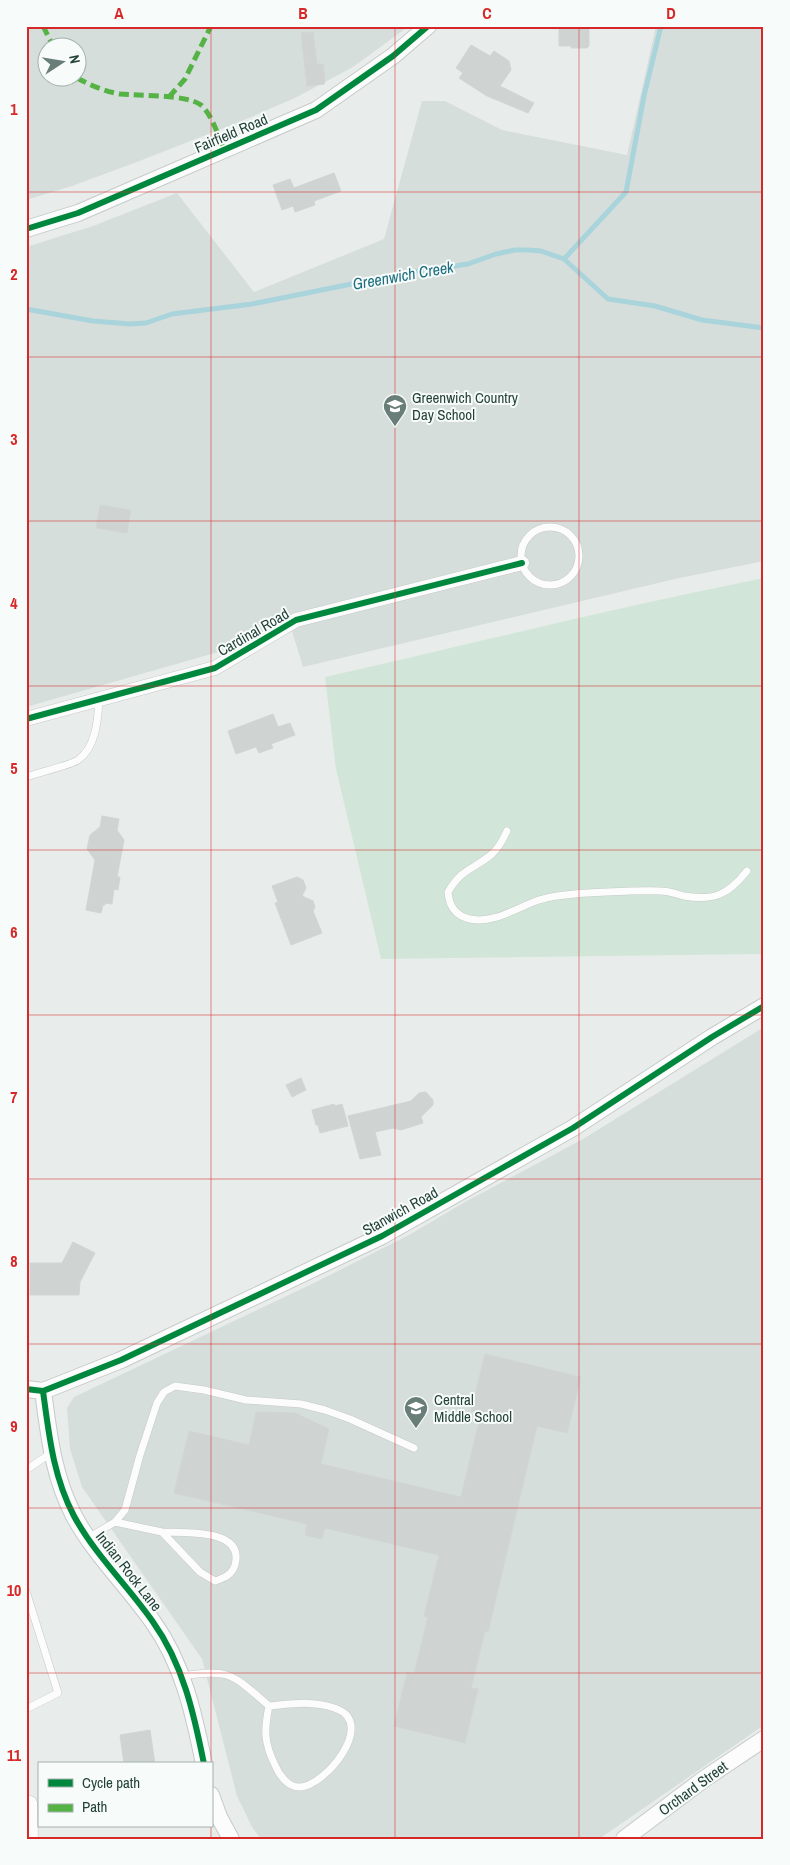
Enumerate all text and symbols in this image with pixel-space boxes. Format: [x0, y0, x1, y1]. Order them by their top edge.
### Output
text: A [114, 2, 124, 24]
text: B [298, 2, 308, 24]
text: C [482, 2, 492, 24]
text: D [666, 2, 676, 24]
north arrow [38, 38, 88, 88]
text: N [65, 53, 84, 65]
text: 1 [10, 98, 18, 120]
street label: Fairfield Road [191, 108, 271, 158]
water label: Greenwich Creek [351, 255, 456, 295]
text: 2 [10, 263, 18, 285]
place label: Greenwich Country Day School [412, 387, 519, 425]
school or university icon: Greenwich Country Day School [382, 393, 408, 427]
text: 3 [10, 428, 18, 450]
text: 4 [10, 592, 18, 614]
street label: Cardinal Road [213, 603, 293, 661]
text: 5 [10, 757, 18, 779]
text: 6 [10, 921, 18, 943]
text: 7 [10, 1086, 18, 1108]
street label: Stanwich Road [358, 1182, 442, 1240]
text: 8 [10, 1250, 18, 1272]
place label: Central Middle School [434, 1389, 512, 1427]
school or university icon: Central Middle School [403, 1395, 429, 1429]
text: 9 [10, 1415, 18, 1437]
street label: Indian Rock Lane [91, 1527, 167, 1616]
text: 10 [7, 1579, 21, 1601]
text: 11 [7, 1744, 22, 1766]
street label: Orchard Street [654, 1755, 732, 1820]
legend [38, 1762, 212, 1828]
text: Cycle path [82, 1772, 140, 1793]
text: Path [82, 1796, 107, 1817]

